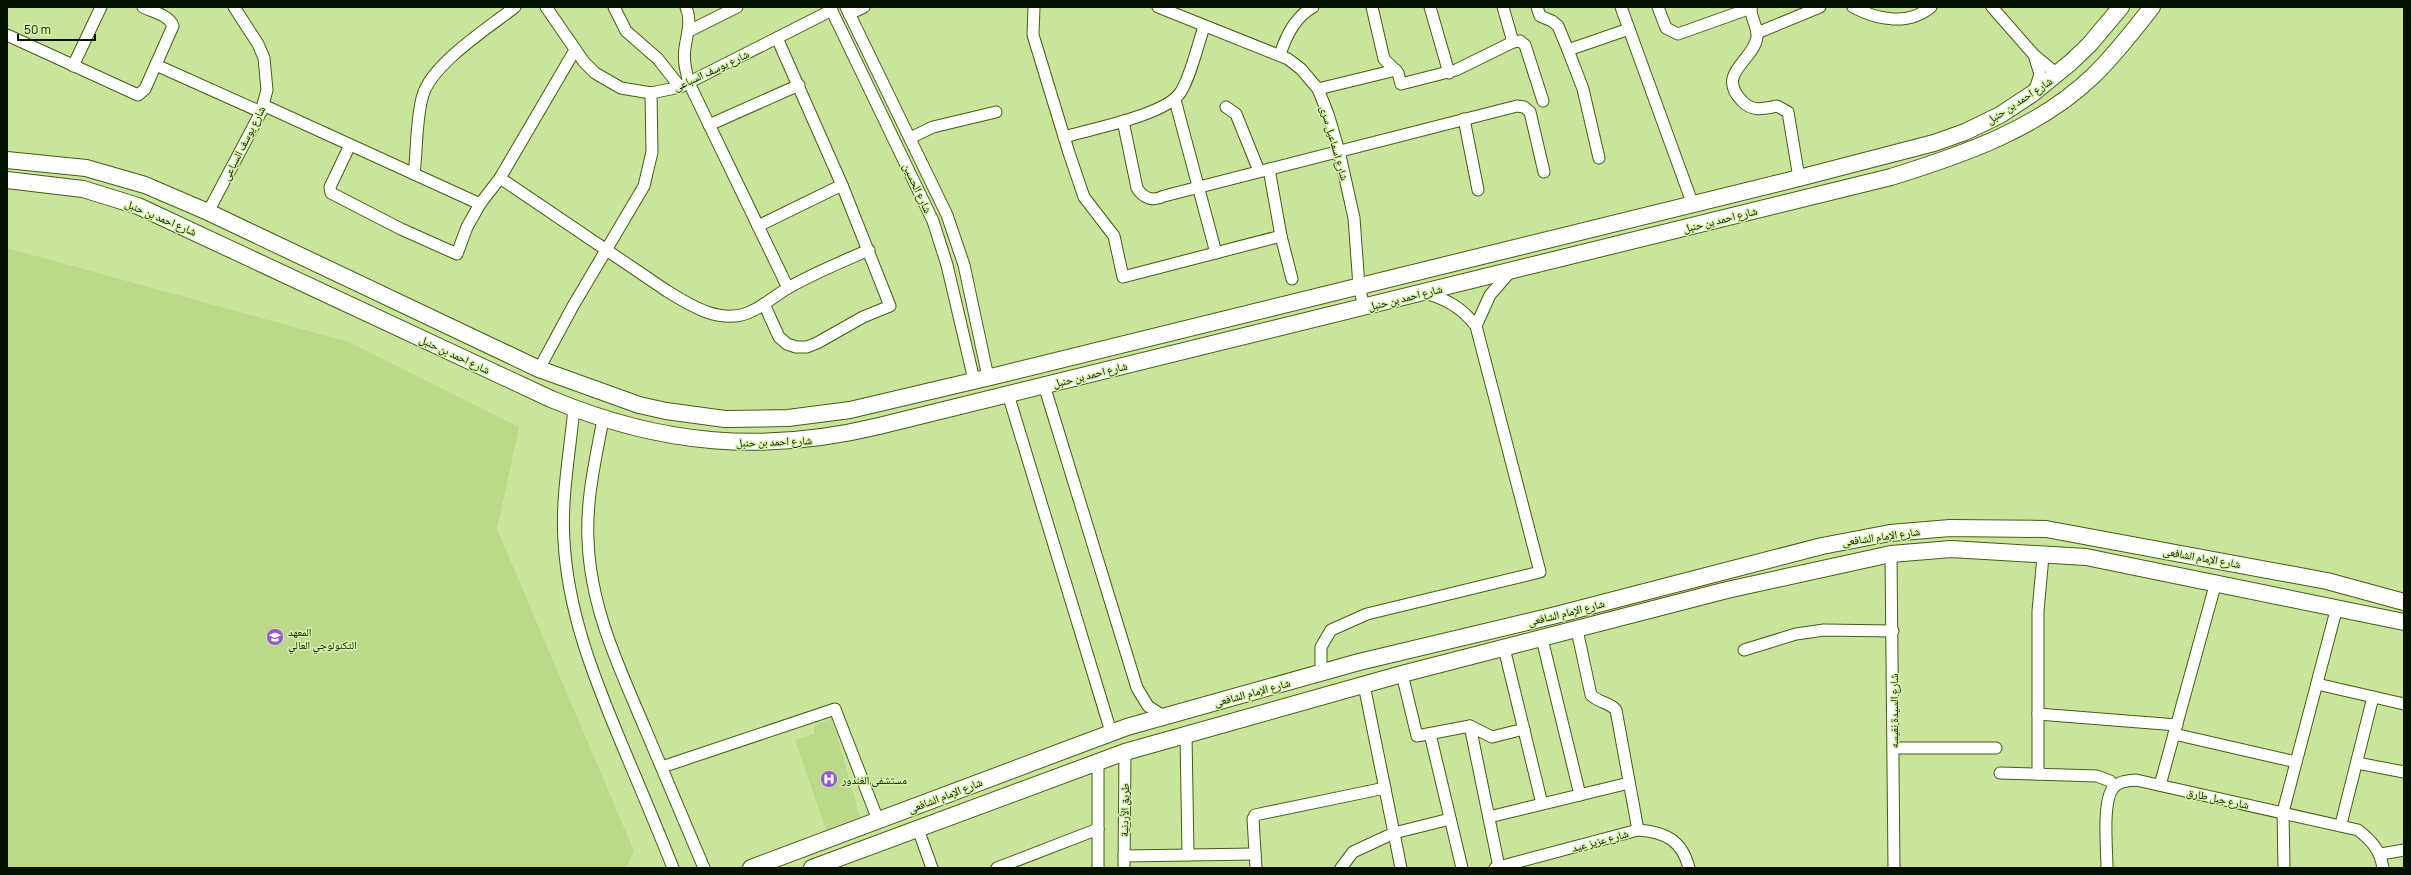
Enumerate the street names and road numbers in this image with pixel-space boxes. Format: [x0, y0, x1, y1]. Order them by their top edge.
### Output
street label: شارع يوسف السباعى [671, 46, 751, 94]
street label: شارع احمد بن حنبل [1983, 73, 2055, 127]
street label: شارع يوسف السباعى [218, 103, 268, 183]
street label: شارع اسماعيل سرى [1317, 104, 1353, 182]
street label: شارع الحسين [900, 161, 936, 215]
street label: شارع احمد بن حنبل [123, 195, 199, 239]
street label: شارع احمد بن حنبل [1681, 202, 1759, 236]
street label: شارع احمد بن حنبل [1366, 280, 1444, 314]
street label: شارع احمد بن حنبل [417, 331, 493, 377]
street label: شارع احمد بن حنبل [1051, 357, 1129, 391]
street label: شارع احمد بن حنبل [736, 432, 812, 450]
street label: شارع الإمام الشافعى [1841, 523, 1921, 549]
street label: شارع الإمام الشافعى [2162, 543, 2242, 571]
street label: شارع الإمام الشافعى [1526, 595, 1606, 629]
street label: شارع السيدة نفيسه [1886, 674, 1901, 748]
street label: شارع الإمام الشافعى [1212, 675, 1292, 709]
street label: شارع الإمام الشافعى [906, 774, 984, 816]
street label: طريق الأردنية [1116, 783, 1132, 837]
street label: شارع جبل طارق [2185, 784, 2251, 812]
street label: شارع عزيز عيد [1570, 825, 1630, 855]

